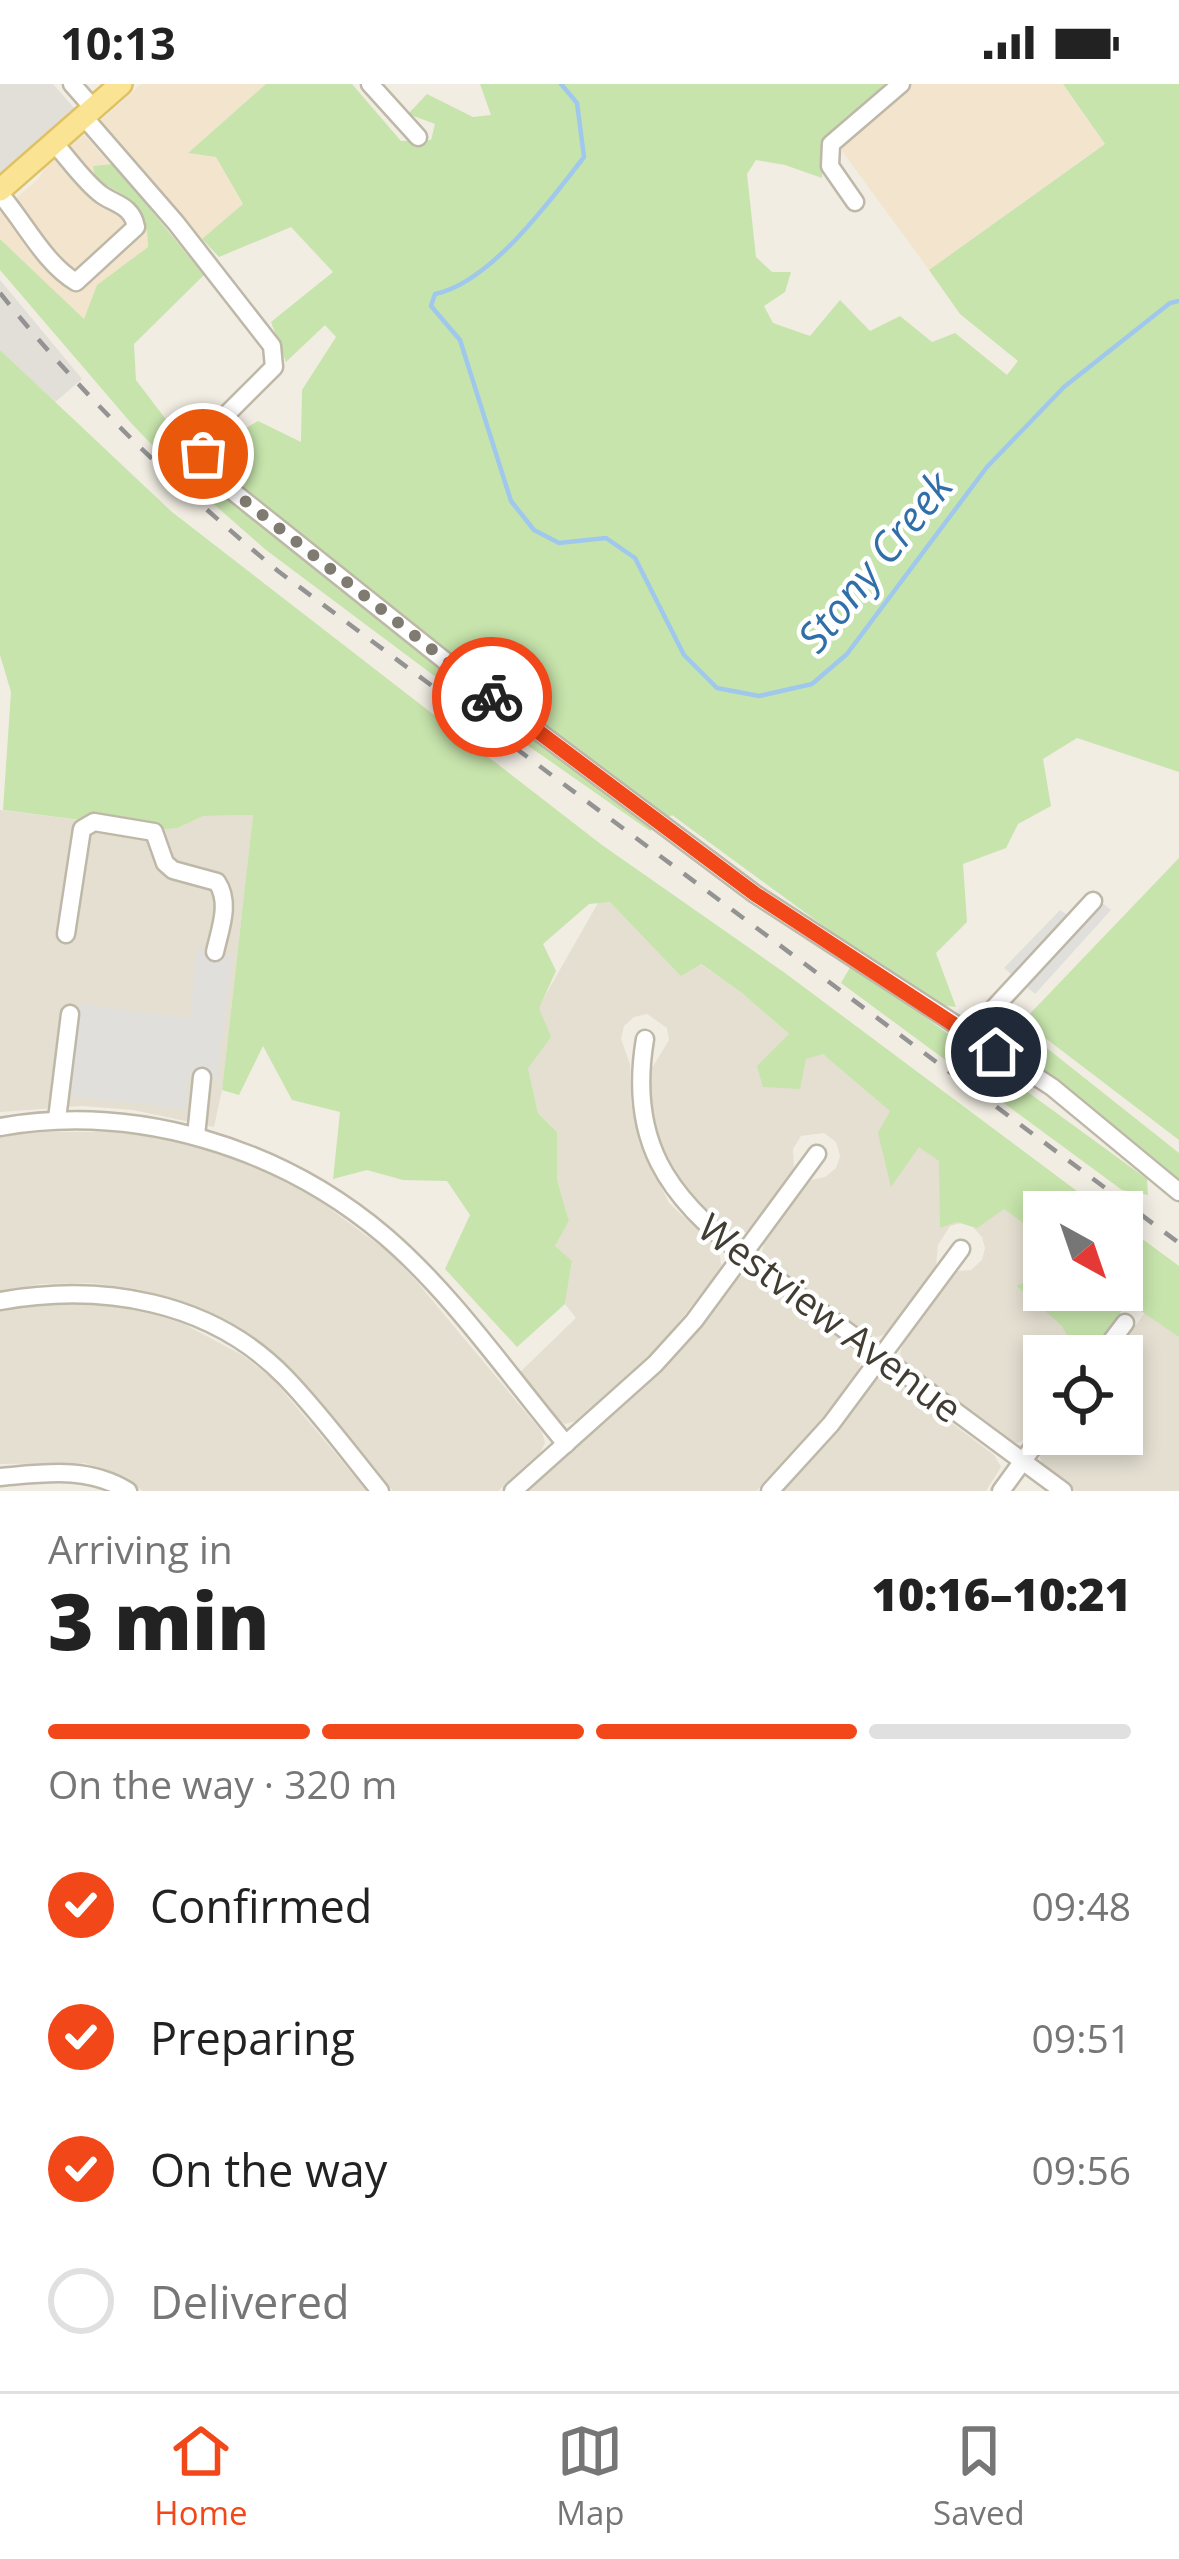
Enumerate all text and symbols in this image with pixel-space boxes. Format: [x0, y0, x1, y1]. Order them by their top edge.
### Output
text: 10:13 [60, 12, 176, 73]
pin [152, 403, 254, 505]
icon: bag [170, 421, 236, 487]
water label: Stony Creek [784, 458, 965, 663]
courier [432, 637, 552, 757]
icon: bike [459, 664, 525, 730]
pin [945, 1001, 1047, 1103]
icon: home [963, 1019, 1029, 1085]
north arrow [1023, 1191, 1143, 1311]
map controls [1023, 1191, 1143, 1455]
street label: Westview Avenue [688, 1200, 974, 1434]
button: locate [1023, 1335, 1143, 1455]
text: Arriving in [48, 1522, 233, 1575]
text: 10:16–10:21 [872, 1563, 1131, 1624]
text: 3 min [48, 1567, 270, 1673]
text: On the way · 320 m [48, 1757, 397, 1810]
icon: check [48, 1872, 114, 1938]
text: Confirmed [150, 1875, 372, 1936]
text: 09:48 [1032, 1879, 1131, 1932]
icon: check [48, 2004, 114, 2070]
text: Preparing [150, 2007, 355, 2068]
text: 09:51 [1032, 2011, 1131, 2064]
icon: check [48, 2136, 114, 2202]
text: On the way [150, 2139, 387, 2200]
text: 09:56 [1032, 2143, 1131, 2196]
text: Delivered [150, 2271, 350, 2332]
tab: Home [154, 2418, 248, 2535]
tab: Map [556, 2418, 624, 2535]
tab: Saved [933, 2418, 1025, 2535]

